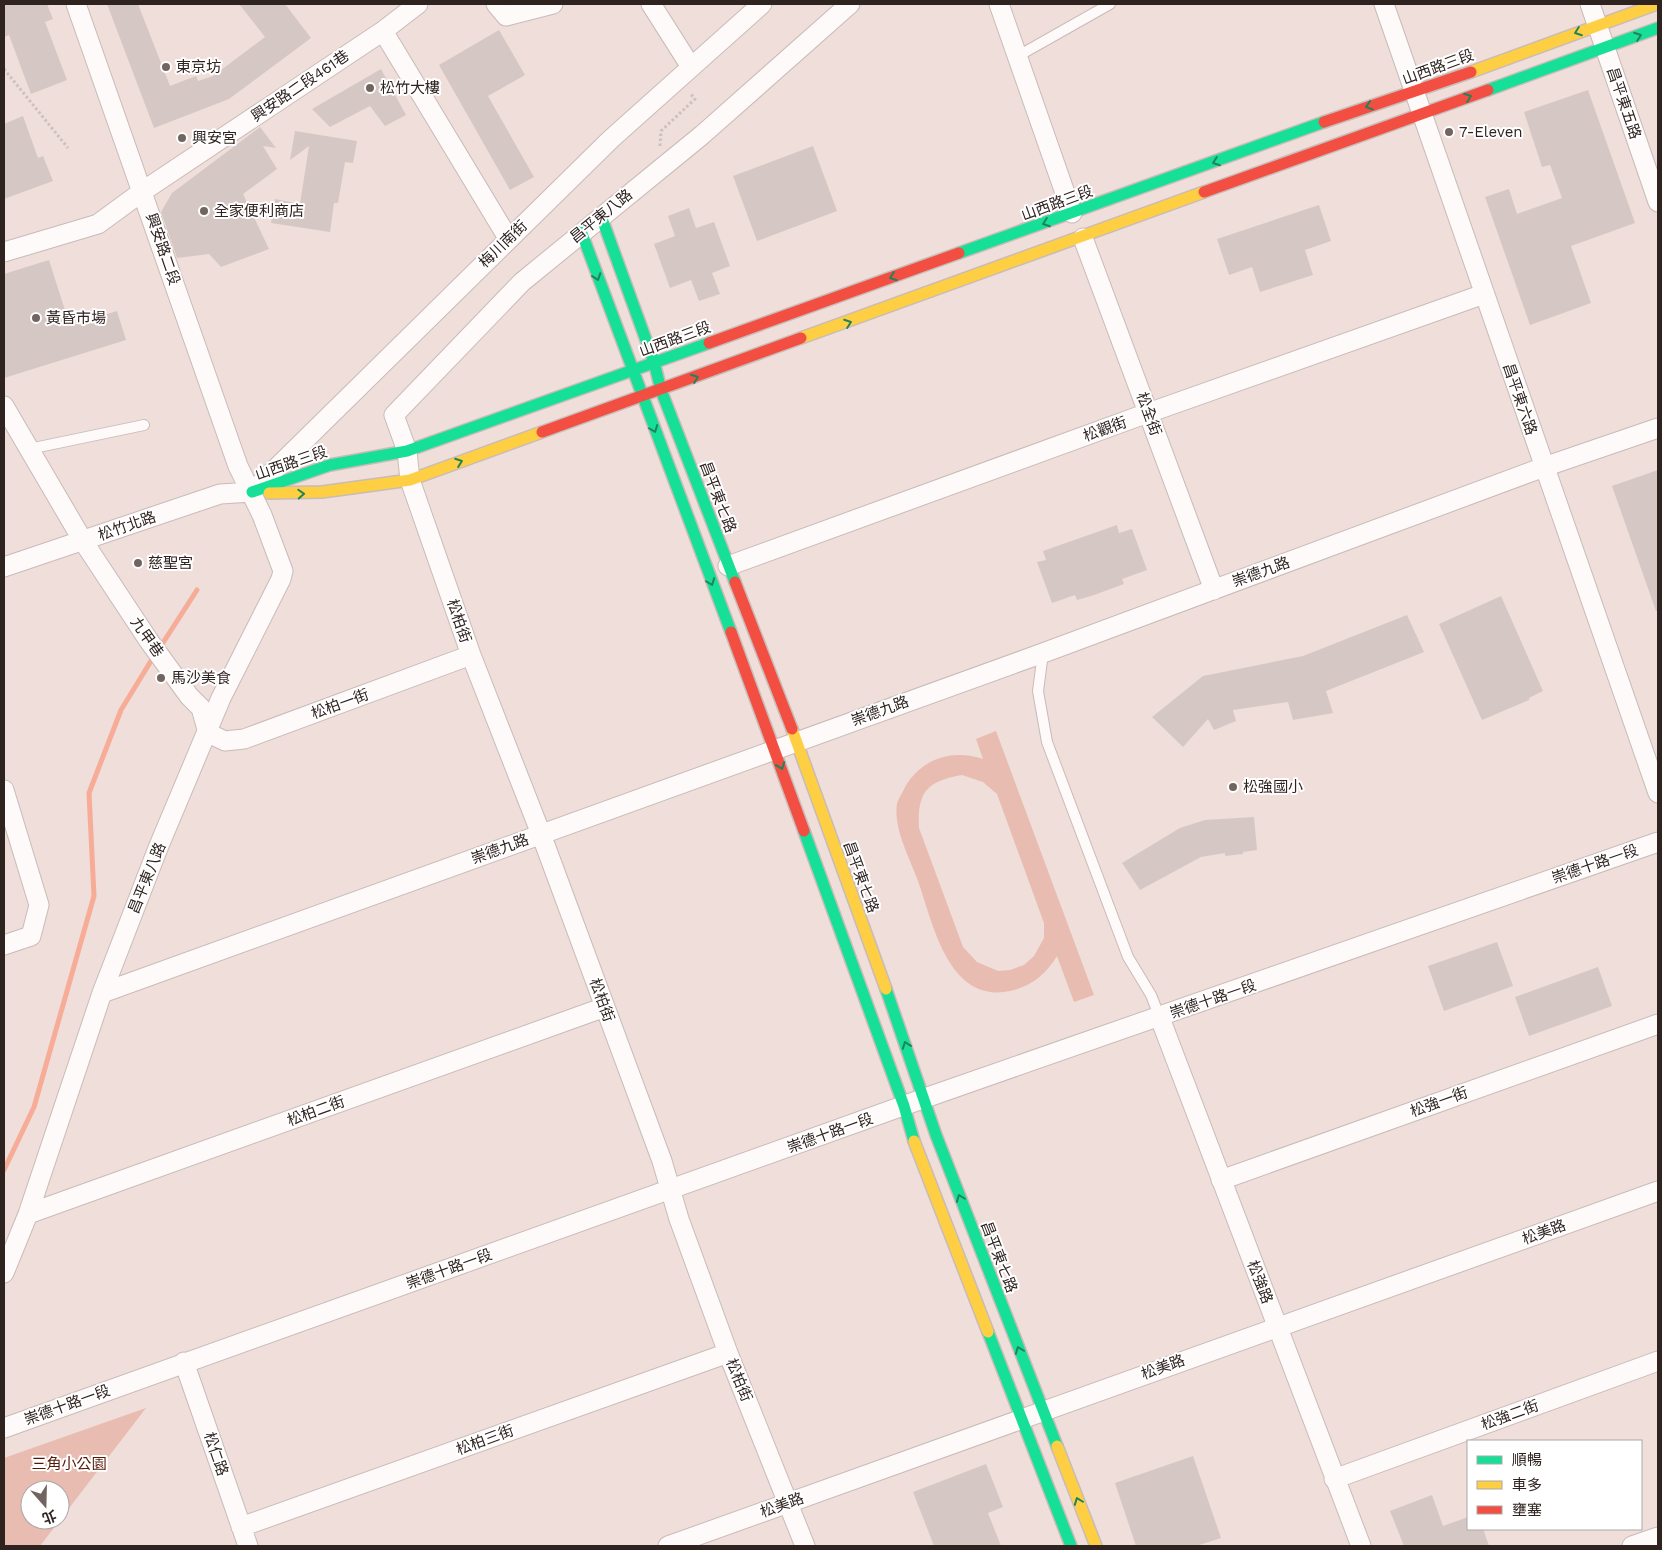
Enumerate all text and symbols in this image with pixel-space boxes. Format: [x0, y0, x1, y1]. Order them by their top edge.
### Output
one-way arrow [1574, 26, 1583, 36]
one-way arrow [1633, 32, 1641, 42]
street label: 山西路三段 [1400, 46, 1476, 88]
street label: 興安路二段461巷 [248, 47, 352, 125]
place label: 東京坊 [176, 58, 221, 76]
marker: 東京坊 [160, 61, 172, 73]
street label: 昌平東五路 [1603, 65, 1645, 141]
place label: 松竹大樓 [380, 79, 440, 97]
marker: 松竹大樓 [364, 82, 376, 94]
one-way arrow [1463, 93, 1472, 103]
one-way arrow [1365, 101, 1373, 111]
place label: 7-Eleven [1459, 123, 1523, 141]
marker: 7-Eleven [1443, 126, 1455, 138]
place label: 興安宮 [192, 129, 237, 147]
marker: 興安宮 [176, 132, 188, 144]
one-way arrow [1212, 156, 1221, 166]
street label: 山西路三段 [1019, 182, 1095, 224]
street label: 昌平東八路 [566, 185, 636, 247]
place label: 全家便利商店 [214, 202, 304, 220]
marker: 全家便利商店 [198, 205, 210, 217]
street label: 興安路二段 [142, 211, 184, 287]
street label: 梅川南街 [475, 217, 531, 271]
one-way arrow [1043, 217, 1051, 227]
one-way arrow [890, 271, 898, 281]
one-way arrow [591, 273, 601, 281]
place label: 黃昏市場 [46, 309, 106, 327]
marker: 黃昏市場 [30, 312, 42, 324]
street label: 山西路三段 [637, 318, 713, 360]
one-way arrow [843, 319, 851, 329]
street label: 昌平東六路 [1499, 361, 1541, 437]
one-way arrow [690, 374, 698, 384]
street label: 松全街 [1133, 390, 1165, 438]
street label: 松觀街 [1081, 413, 1129, 445]
one-way arrow [648, 425, 658, 433]
street label: 山西路三段 [253, 442, 329, 484]
one-way arrow [454, 458, 463, 468]
street label: 昌平東七路 [696, 459, 740, 535]
one-way arrow [297, 488, 305, 499]
street label: 松竹北路 [96, 508, 158, 544]
street label: 崇德九路 [1230, 553, 1292, 591]
place label: 慈聖宮 [148, 554, 193, 572]
marker: 慈聖宮 [132, 557, 144, 569]
one-way arrow [706, 577, 716, 585]
street label: 松柏街 [443, 597, 475, 645]
street label: 九甲巷 [127, 613, 167, 661]
place label: 馬沙美食 [171, 669, 231, 687]
marker: 馬沙美食 [155, 672, 167, 684]
street label: 松柏一街 [309, 685, 371, 723]
street label: 崇德九路 [849, 692, 911, 730]
one-way arrow [775, 762, 785, 770]
place label: 松強國小 [1243, 778, 1303, 796]
marker: 松強國小 [1227, 781, 1239, 793]
street label: 崇德九路 [469, 830, 531, 868]
street label: 昌平東七路 [840, 839, 882, 915]
street label: 昌平東八路 [125, 840, 169, 916]
street label: 崇德十路一段 [1550, 841, 1640, 887]
street label: 松柏街 [586, 976, 618, 1024]
street label: 崇德十路一段 [1168, 976, 1258, 1022]
one-way arrow [902, 1041, 912, 1050]
street label: 松強一街 [1408, 1083, 1470, 1121]
street label: 松柏二街 [285, 1092, 347, 1130]
street label: 崇德十路一段 [785, 1109, 875, 1157]
one-way arrow [956, 1194, 967, 1203]
street label: 松美路 [1520, 1216, 1568, 1248]
street label: 昌平東七路 [977, 1219, 1021, 1295]
street label: 崇德十路一段 [404, 1245, 494, 1293]
street label: 松強路 [1244, 1258, 1276, 1306]
one-way arrow [1015, 1346, 1025, 1354]
street label: 松美路 [1139, 1351, 1187, 1383]
street label: 松柏街 [722, 1356, 756, 1404]
street label: 崇德十路一段 [22, 1381, 112, 1429]
street label: 松強二街 [1479, 1396, 1541, 1434]
street label: 松柏三街 [454, 1421, 516, 1459]
street label: 松仁路 [200, 1430, 232, 1478]
legend [1467, 1440, 1642, 1530]
text: 順暢 [1512, 1451, 1542, 1469]
park label: 三角小公園 [31, 1455, 107, 1473]
text: 車多 [1512, 1476, 1542, 1494]
north arrow [20, 1480, 70, 1530]
street label: 松美路 [758, 1489, 806, 1521]
one-way arrow [1074, 1497, 1084, 1506]
text: 壅塞 [1512, 1501, 1542, 1519]
text: 北 [40, 1507, 59, 1527]

